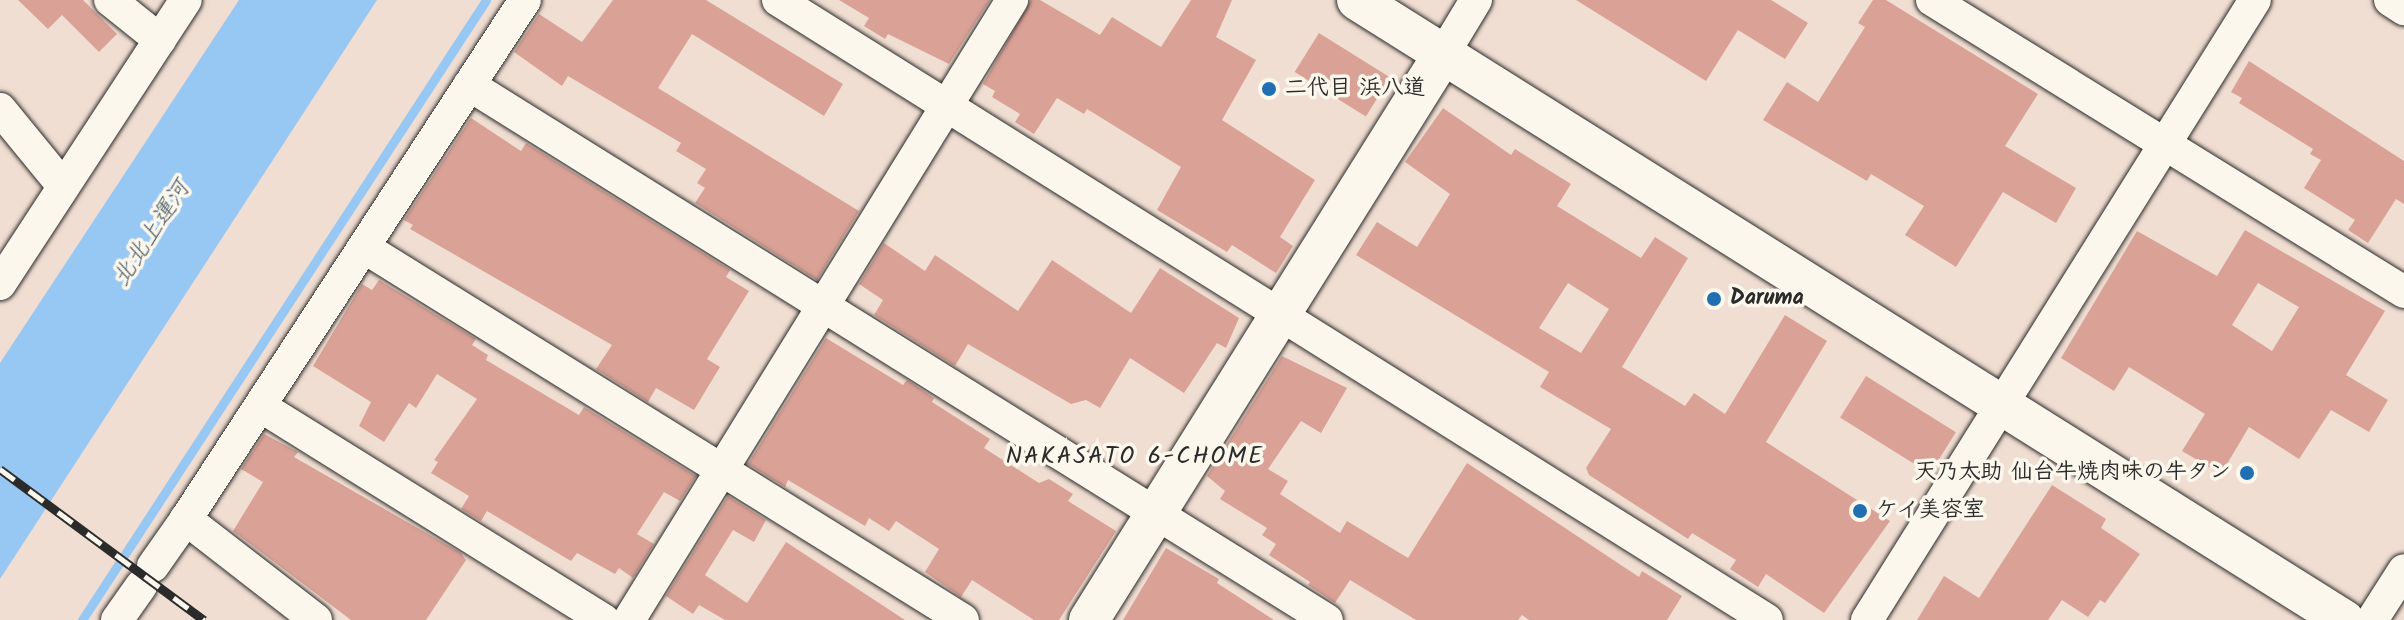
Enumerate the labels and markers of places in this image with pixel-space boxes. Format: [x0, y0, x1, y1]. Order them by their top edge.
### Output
place label: 二代目 浜八道 [1285, 76, 1425, 102]
marker: 二代目 浜八道 [1260, 80, 1278, 98]
place label: Daruma [1730, 286, 1804, 312]
marker: Daruma [1705, 290, 1723, 308]
place label: 天乃太助 仙台牛焼肉味の牛タン [1915, 460, 2231, 486]
marker: 天乃太助 仙台牛焼肉味の牛タン [2238, 464, 2256, 482]
place label: ケイ美容室 [1876, 498, 1986, 524]
marker: ケイ美容室 [1851, 502, 1869, 520]

